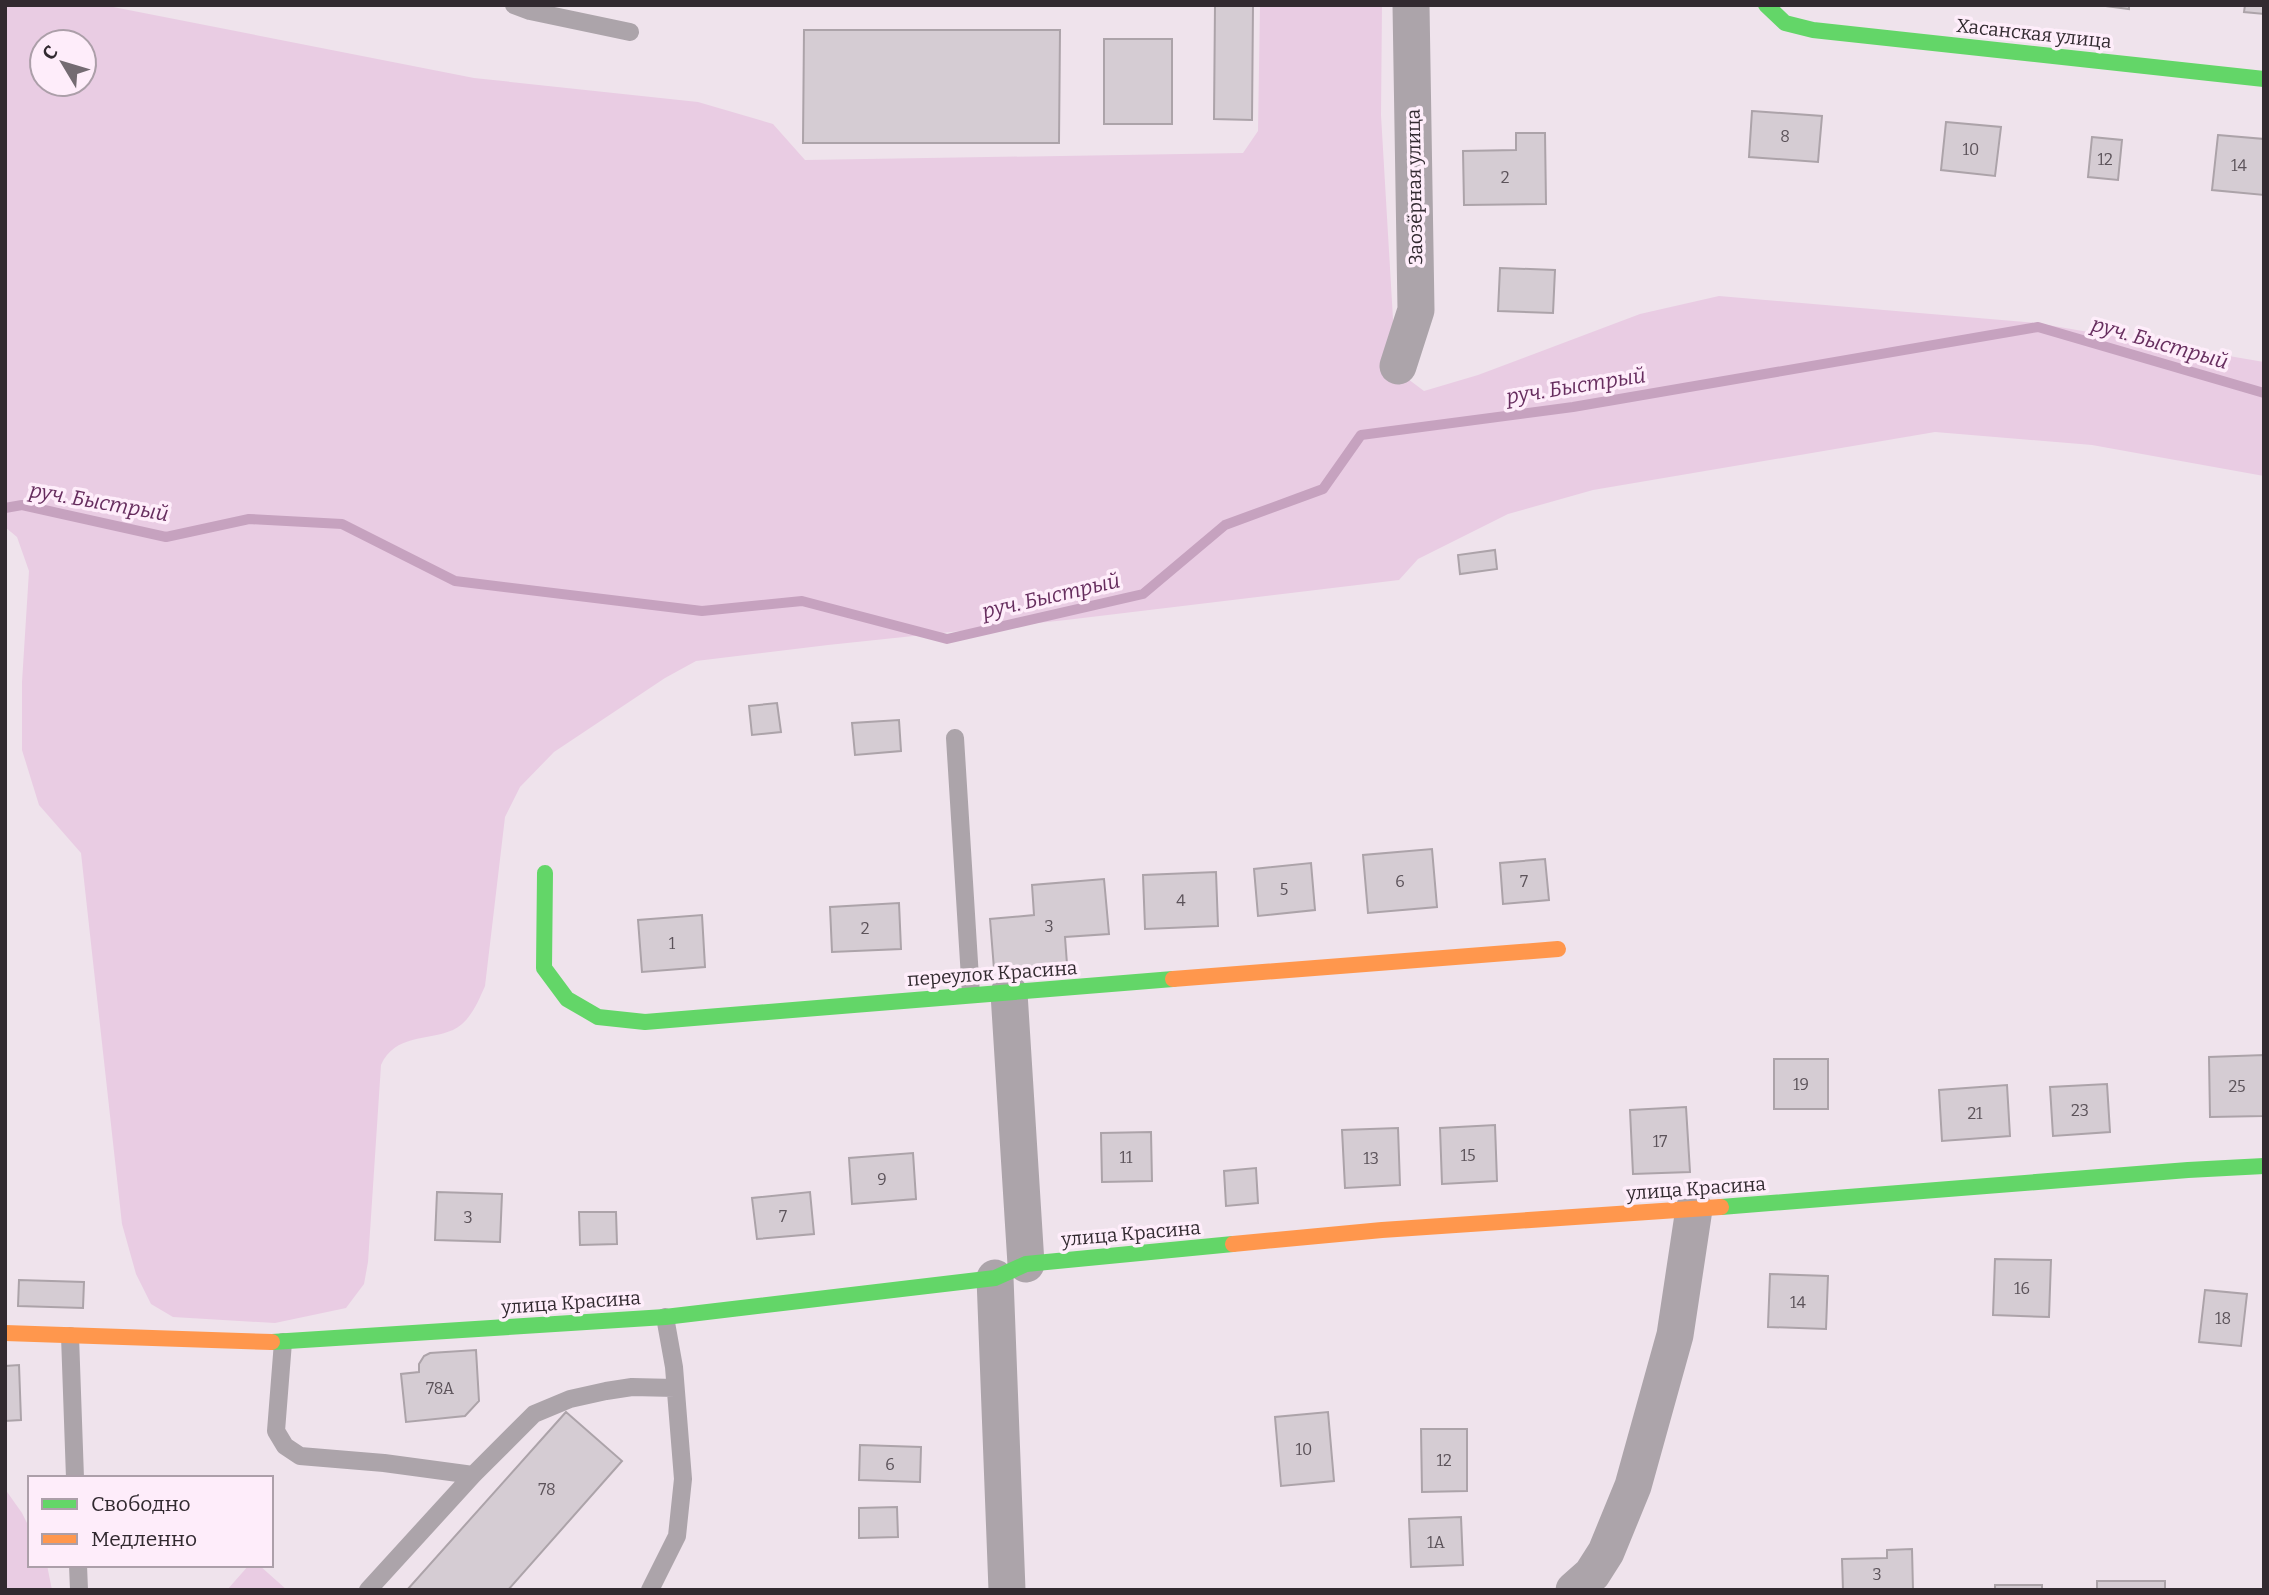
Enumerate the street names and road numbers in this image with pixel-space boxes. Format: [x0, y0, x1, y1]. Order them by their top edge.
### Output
street label: Хасанская улица [1955, 14, 2113, 53]
street label: Заозёрная улица [1402, 108, 1427, 265]
street label: переулок Красина [906, 956, 1078, 991]
street label: улица Красина [1625, 1172, 1767, 1205]
street label: улица Красина [1059, 1216, 1202, 1251]
street label: улица Красина [500, 1286, 642, 1319]

